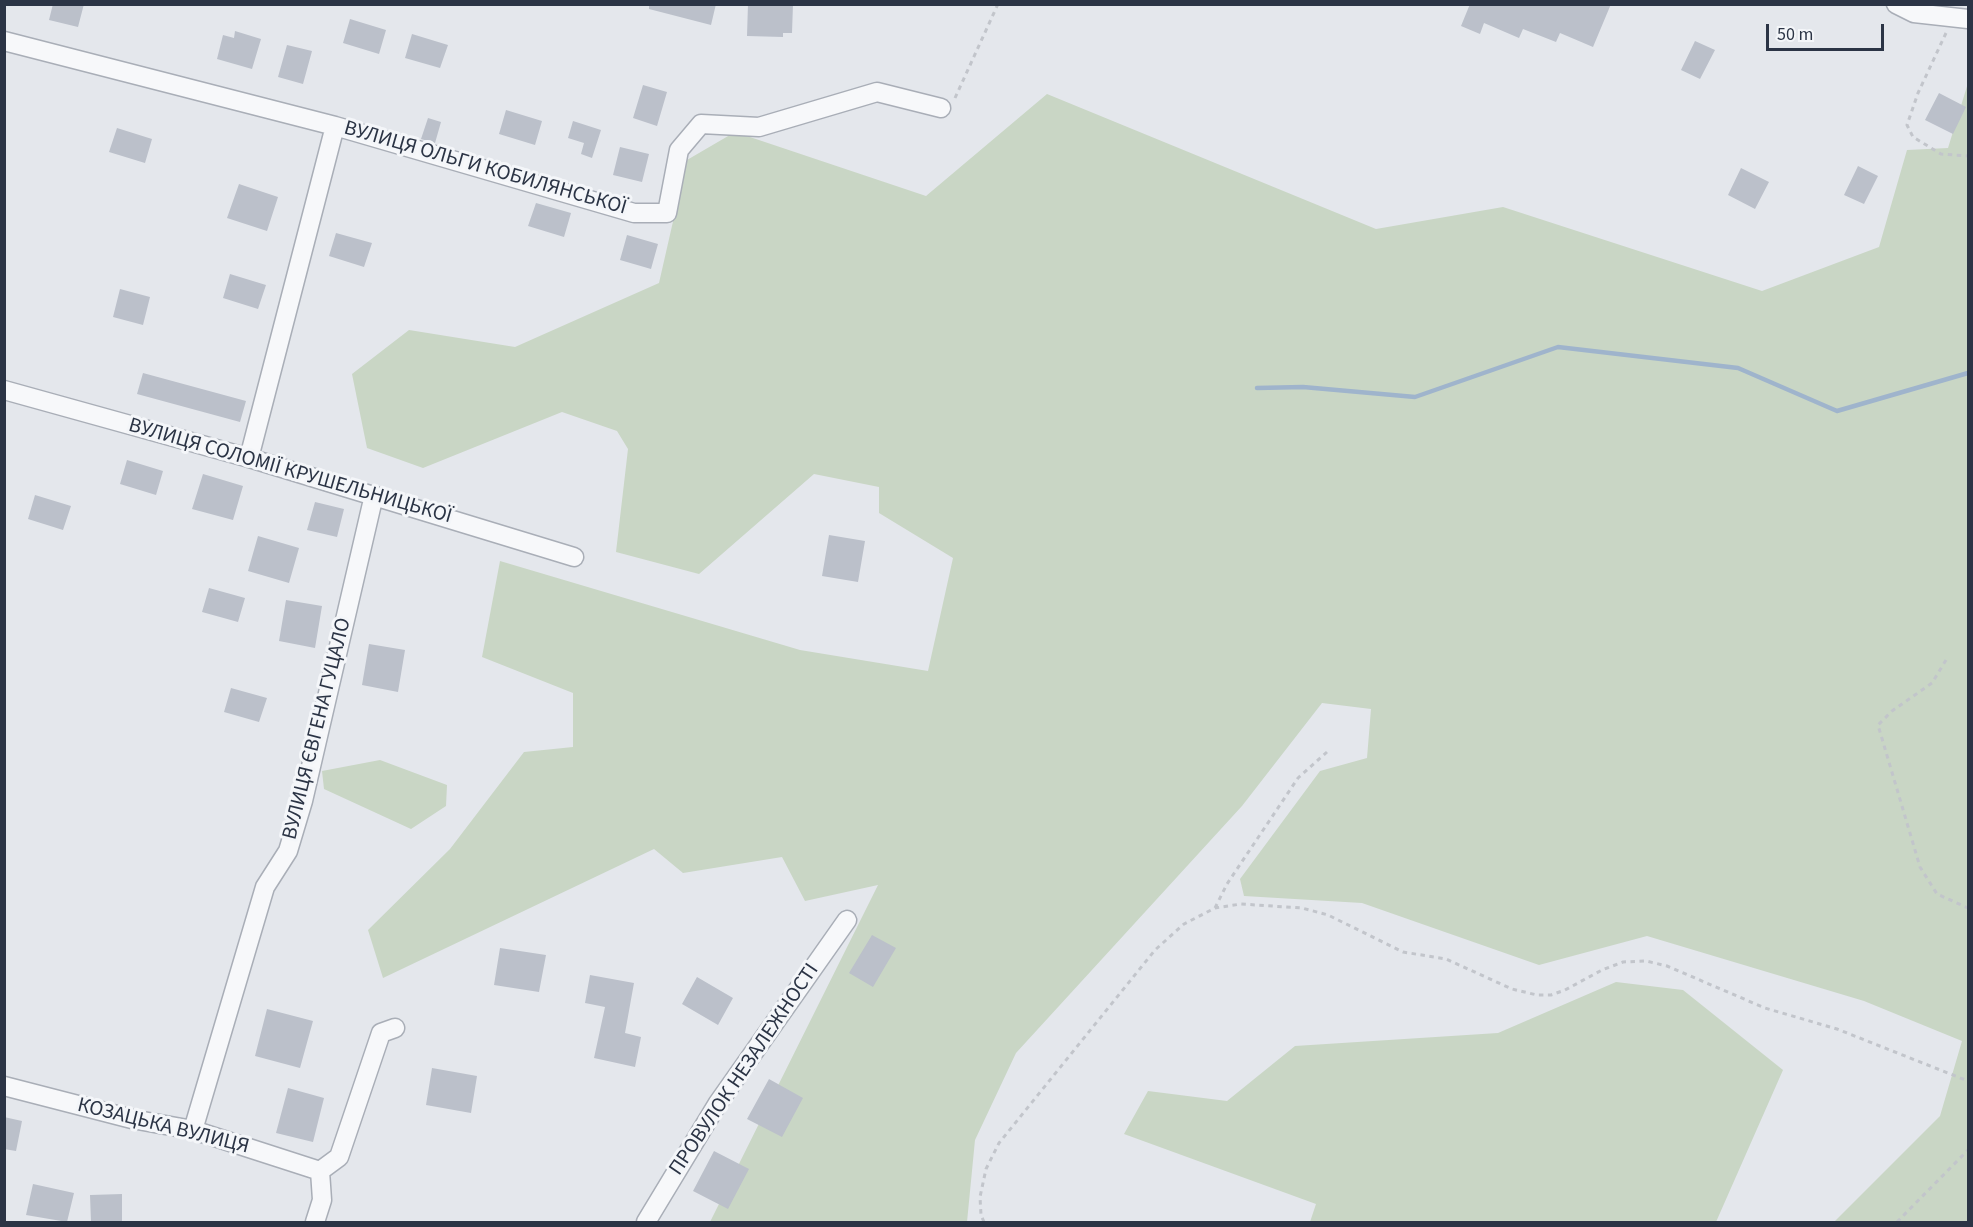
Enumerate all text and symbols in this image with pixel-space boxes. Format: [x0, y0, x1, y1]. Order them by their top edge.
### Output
scale bar [1769, 12, 1888, 50]
text: 50 m [1777, 22, 1813, 47]
street label: ВУЛИЦЯ ОЛЬГИ КОБИЛЯНСЬКОЇ [341, 117, 629, 221]
street label: ВУЛИЦЯ СОЛОМІЇ КРУШЕЛЬНИЦЬКОЇ [125, 414, 455, 530]
street label: ВУЛИЦЯ ЄВГЕНА ГУЦАЛО [278, 616, 358, 842]
street label: ПРОВУЛОК НЕЗАЛЕЖНОСТІ [665, 959, 825, 1181]
street label: КОЗАЦЬКА ВУЛИЦЯ [75, 1093, 251, 1161]

